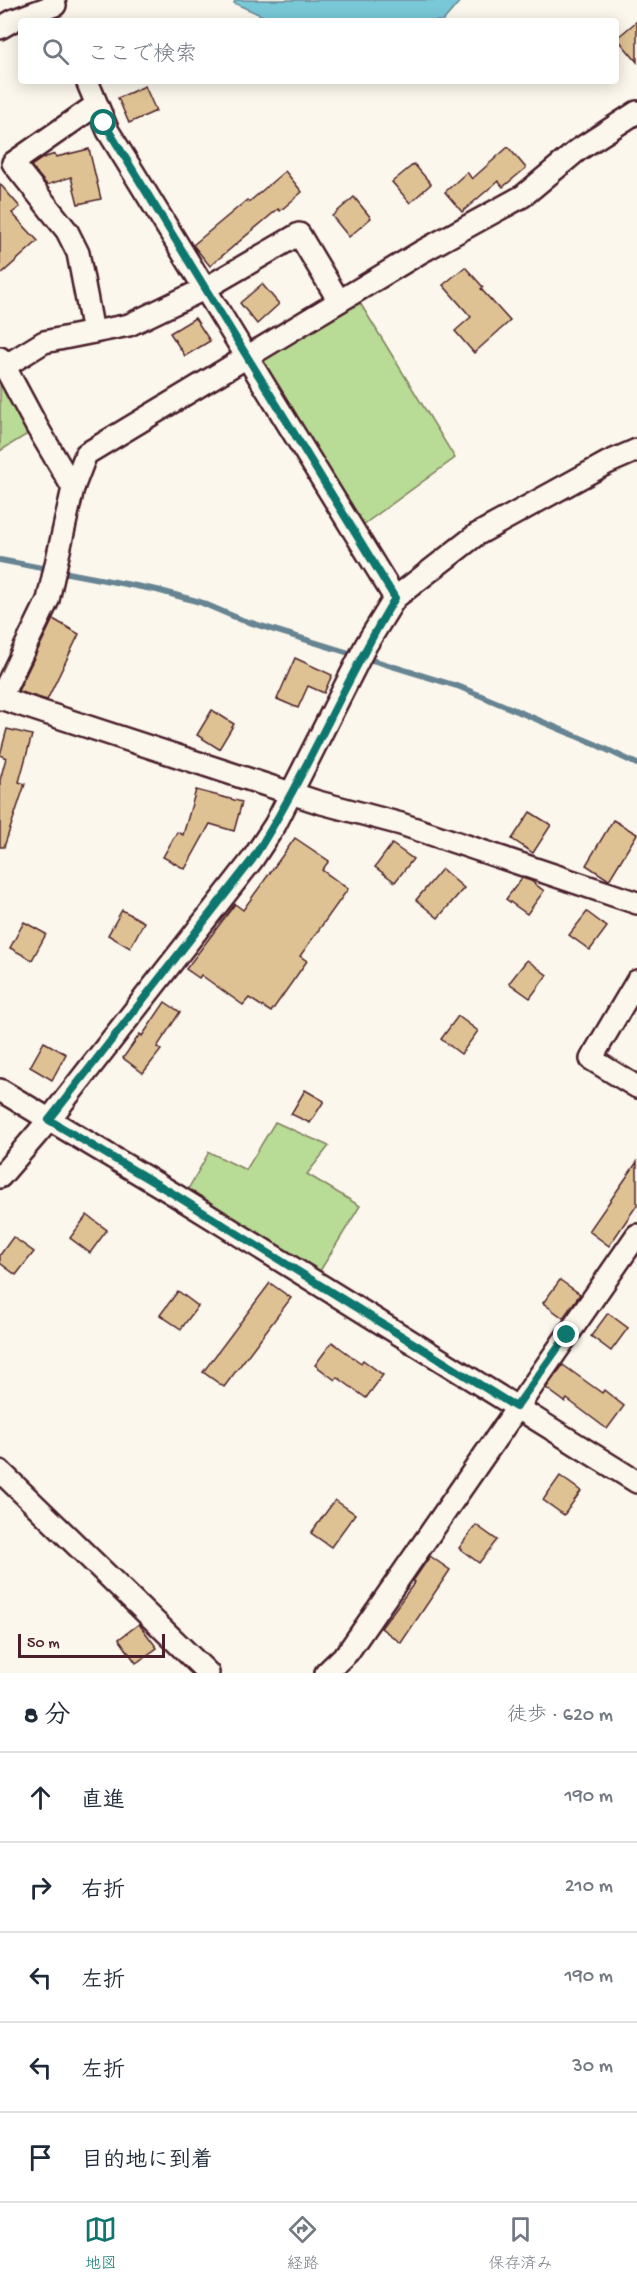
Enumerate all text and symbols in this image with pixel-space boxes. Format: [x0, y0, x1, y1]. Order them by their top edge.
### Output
search box [18, 18, 619, 84]
icon: search [39, 35, 72, 68]
text: ここで検索 [87, 43, 197, 69]
route start [90, 109, 116, 135]
route end [553, 1321, 579, 1347]
scale bar [18, 1631, 165, 1658]
text: 50 m [27, 1635, 60, 1654]
text: 8 分 [24, 1702, 70, 1733]
text: 徒歩 · 620 m [507, 1705, 613, 1728]
icon: ahead [24, 1781, 57, 1814]
text: 190 m [565, 1786, 613, 1809]
text: 直進 [81, 1789, 125, 1815]
icon: right [24, 1871, 57, 1904]
text: 210 m [565, 1876, 613, 1899]
text: 右折 [81, 1879, 125, 1905]
icon: left [24, 1961, 57, 1994]
text: 190 m [565, 1966, 613, 1989]
text: 左折 [81, 1969, 125, 1995]
icon: left [24, 2051, 57, 2084]
text: 30 m [572, 2056, 613, 2079]
text: 左折 [81, 2059, 125, 2085]
icon: arrive [24, 2141, 57, 2174]
text: 目的地に到着 [81, 2149, 213, 2175]
tab: 地図 [84, 2213, 117, 2275]
tab: 経路 [286, 2213, 319, 2275]
tab: 保存済み [488, 2213, 552, 2275]

